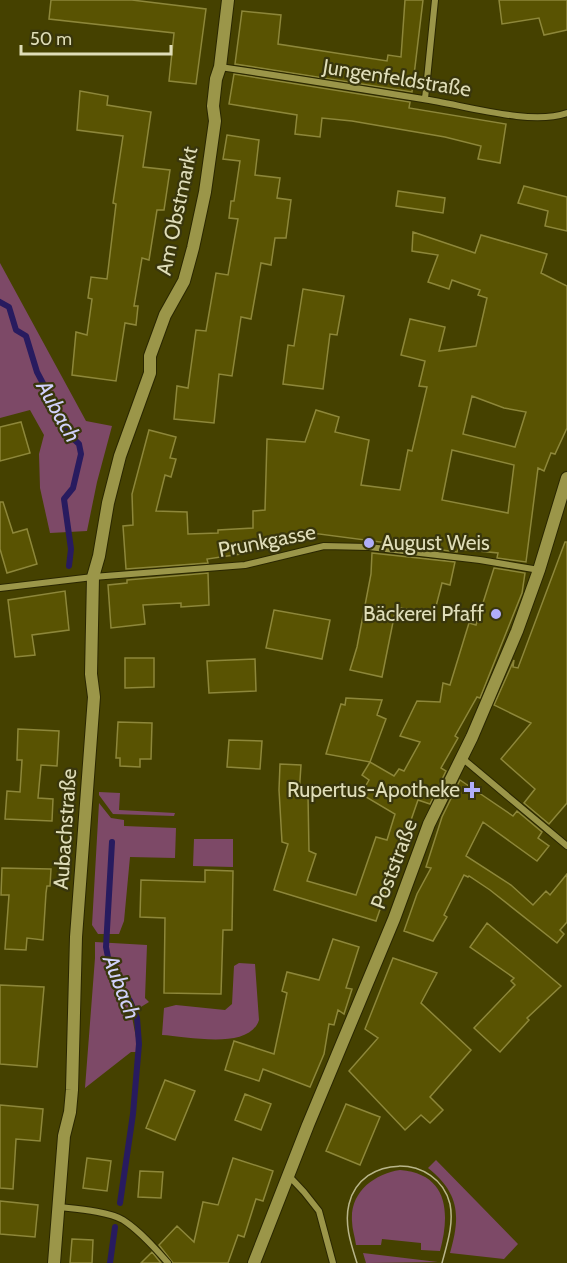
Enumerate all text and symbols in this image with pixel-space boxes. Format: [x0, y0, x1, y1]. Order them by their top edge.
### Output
scale bar [21, 18, 171, 56]
text: 50 m [30, 28, 72, 50]
street label: Jungenfeldstraße [320, 53, 473, 102]
street label: Am Obstmarkt [151, 144, 202, 278]
water label: Aubach [30, 375, 87, 447]
street label: Prunkgasse [216, 519, 318, 562]
place label: August Weis [381, 530, 490, 555]
marker: August Weis [362, 536, 376, 550]
place label: Bäckerei Pfaff [363, 601, 484, 626]
marker: Bäckerei Pfaff [489, 607, 503, 621]
street label: Aubachstraße [48, 767, 81, 890]
place label: Rupertus-Apotheke [287, 777, 460, 802]
marker: Rupertus-Apotheke [465, 783, 479, 797]
street label: Poststraße [365, 815, 422, 912]
water label: Aubach [97, 950, 146, 1023]

